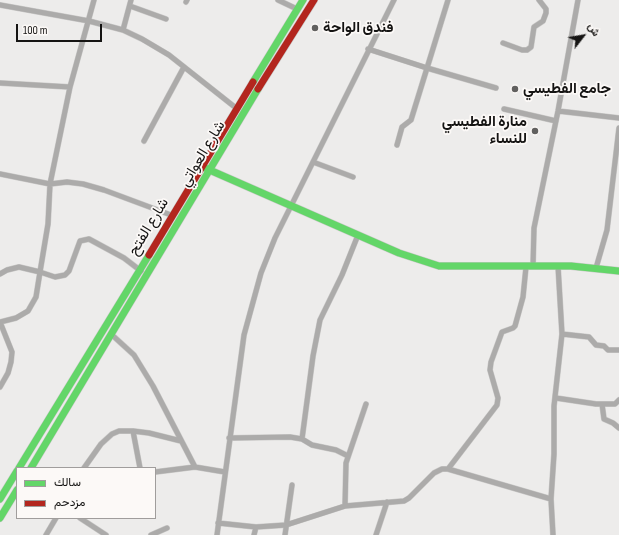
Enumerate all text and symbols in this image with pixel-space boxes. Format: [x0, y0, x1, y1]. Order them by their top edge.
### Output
scale bar [18, 16, 104, 42]
north arrow [563, 16, 603, 56]
place label: فندق الواحة [323, 19, 393, 37]
text: ش [585, 21, 603, 39]
text: 100 m [23, 23, 48, 38]
marker: فندق الواحة [310, 23, 320, 33]
place label: جامع الفطيسي [523, 80, 611, 98]
marker: جامع الفطيسي [510, 84, 520, 94]
place label: منارة الفطيسي للنساء [442, 113, 527, 148]
street label: شارع العواتي [176, 118, 230, 190]
marker: منارة الفطيسي للنساء [530, 126, 540, 136]
street label: شارع الفتح [125, 195, 173, 259]
legend [16, 467, 156, 519]
text: سالك [54, 475, 81, 490]
text: مزدحم [54, 495, 85, 510]

